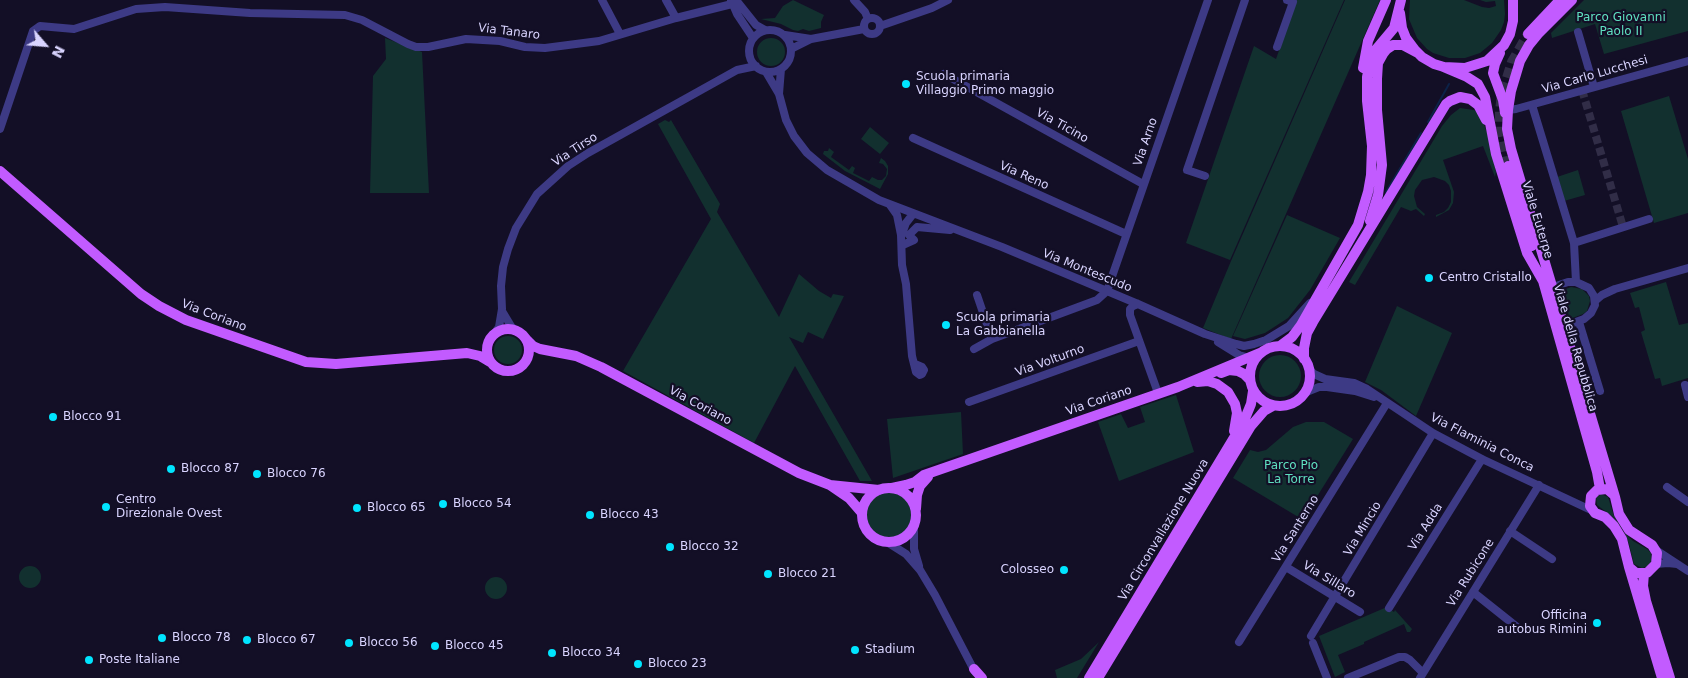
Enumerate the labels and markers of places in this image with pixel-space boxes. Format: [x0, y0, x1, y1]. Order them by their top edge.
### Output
place label: Scuola primaria Villaggio Primo maggio [916, 70, 1054, 98]
marker: Scuola primaria Villaggio Primo maggio [900, 78, 912, 90]
place label: Centro Cristallo [1439, 271, 1532, 285]
marker: Centro Cristallo [1423, 272, 1435, 284]
place label: Scuola primaria La Gabbianella [956, 311, 1050, 339]
marker: Scuola primaria La Gabbianella [940, 319, 952, 331]
place label: Blocco 91 [63, 410, 122, 424]
marker: Blocco 91 [47, 411, 59, 423]
place label: Blocco 87 [181, 462, 240, 476]
marker: Blocco 87 [165, 463, 177, 475]
place label: Blocco 76 [267, 467, 326, 481]
marker: Blocco 76 [251, 468, 263, 480]
place label: Centro Direzionale Ovest [116, 493, 222, 521]
place label: Blocco 54 [453, 497, 512, 511]
marker: Blocco 54 [437, 498, 449, 510]
marker: Centro Direzionale Ovest [100, 501, 112, 513]
place label: Blocco 65 [367, 501, 426, 515]
marker: Blocco 65 [351, 502, 363, 514]
place label: Blocco 43 [600, 508, 659, 522]
marker: Blocco 43 [584, 509, 596, 521]
place label: Blocco 32 [680, 540, 739, 554]
marker: Blocco 32 [664, 541, 676, 553]
place label: Colosseo [1000, 563, 1054, 577]
marker: Colosseo [1058, 564, 1070, 576]
place label: Blocco 21 [778, 567, 837, 581]
marker: Blocco 21 [762, 568, 774, 580]
place label: Officina autobus Rimini [1497, 609, 1587, 637]
marker: Officina autobus Rimini [1591, 617, 1603, 629]
place label: Blocco 78 [172, 631, 231, 645]
marker: Blocco 78 [156, 632, 168, 644]
place label: Blocco 67 [257, 633, 316, 647]
marker: Blocco 67 [241, 634, 253, 646]
place label: Blocco 56 [359, 636, 418, 650]
marker: Blocco 56 [343, 637, 355, 649]
place label: Blocco 45 [445, 639, 504, 653]
marker: Blocco 45 [429, 640, 441, 652]
place label: Stadium [865, 643, 915, 657]
marker: Stadium [849, 644, 861, 656]
place label: Blocco 34 [562, 646, 621, 660]
marker: Blocco 34 [546, 647, 558, 659]
place label: Poste Italiane [99, 653, 180, 667]
marker: Poste Italiane [83, 654, 95, 666]
place label: Blocco 23 [648, 657, 707, 671]
marker: Blocco 23 [632, 658, 644, 670]

